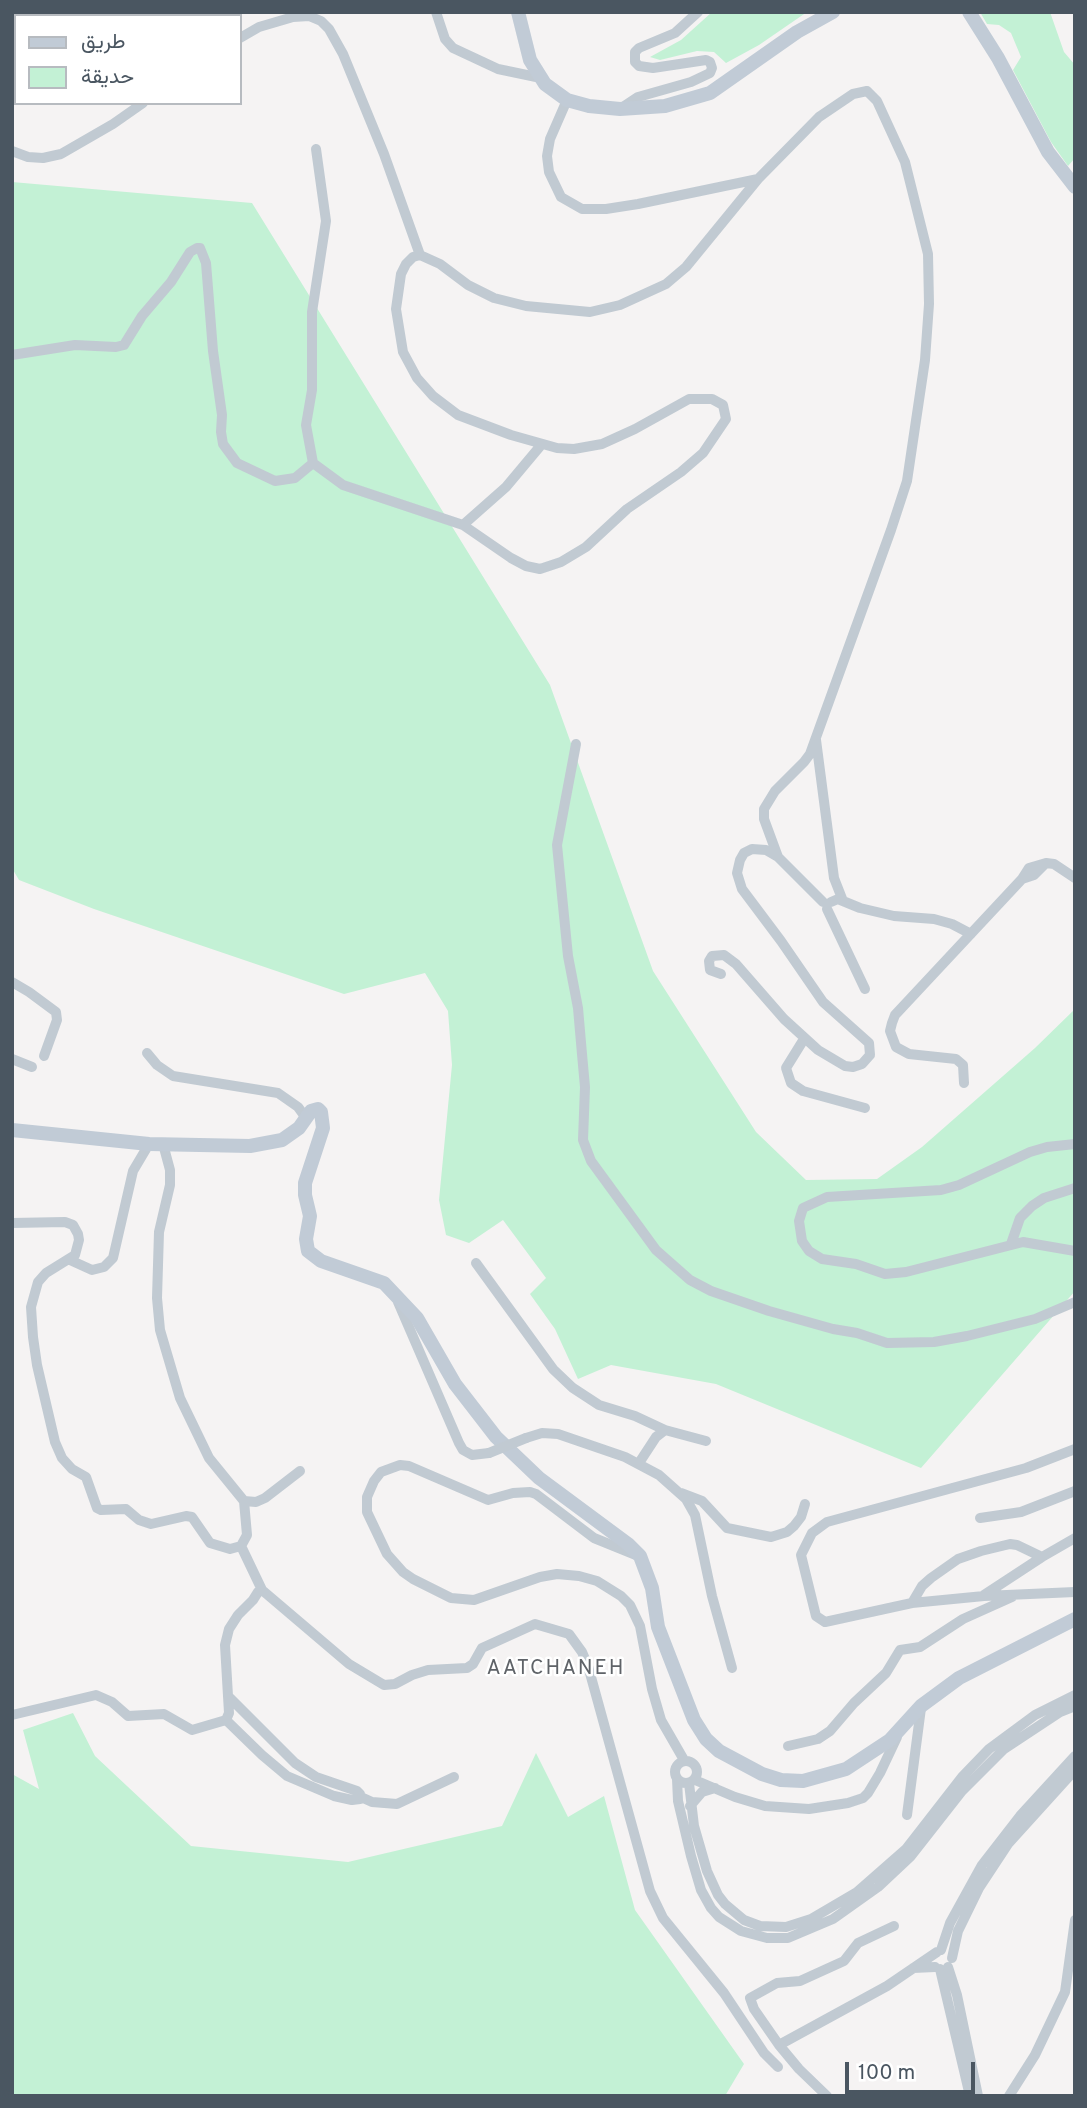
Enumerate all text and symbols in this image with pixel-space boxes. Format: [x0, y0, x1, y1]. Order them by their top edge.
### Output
legend [14, 14, 242, 105]
text: طريق [81, 29, 126, 56]
text: حديقة [81, 64, 134, 91]
district label: AATCHANEH [488, 1657, 624, 1683]
scale bar [849, 2048, 978, 2092]
text: 100 m [858, 2060, 915, 2087]

